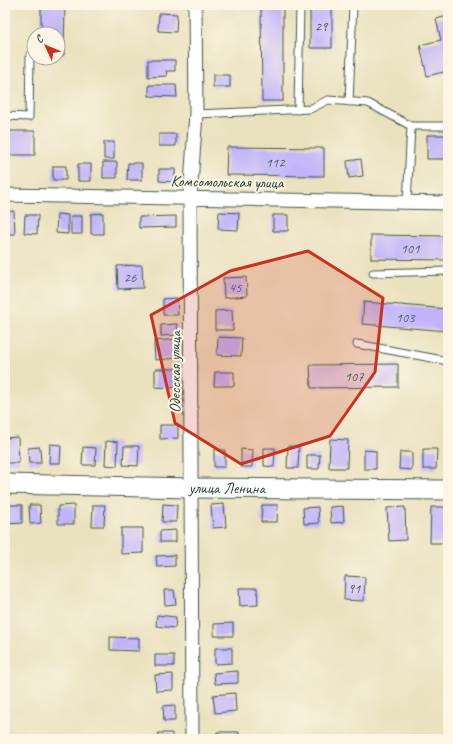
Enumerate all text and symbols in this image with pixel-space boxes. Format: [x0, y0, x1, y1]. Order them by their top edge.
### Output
house number: 29 [315, 18, 329, 35]
north arrow [26, 26, 66, 66]
text: С [32, 31, 47, 46]
house number: 112 [266, 154, 286, 171]
street label: Комсомольская улица [170, 171, 285, 193]
house number: 101 [401, 240, 420, 257]
house number: 26 [124, 269, 137, 286]
house number: 45 [229, 279, 242, 296]
house number: 103 [396, 309, 416, 326]
street label: Одесская улица [165, 329, 185, 413]
house number: 107 [345, 368, 364, 385]
street label: улица Ленина [188, 478, 267, 499]
house number: 91 [348, 580, 361, 597]

